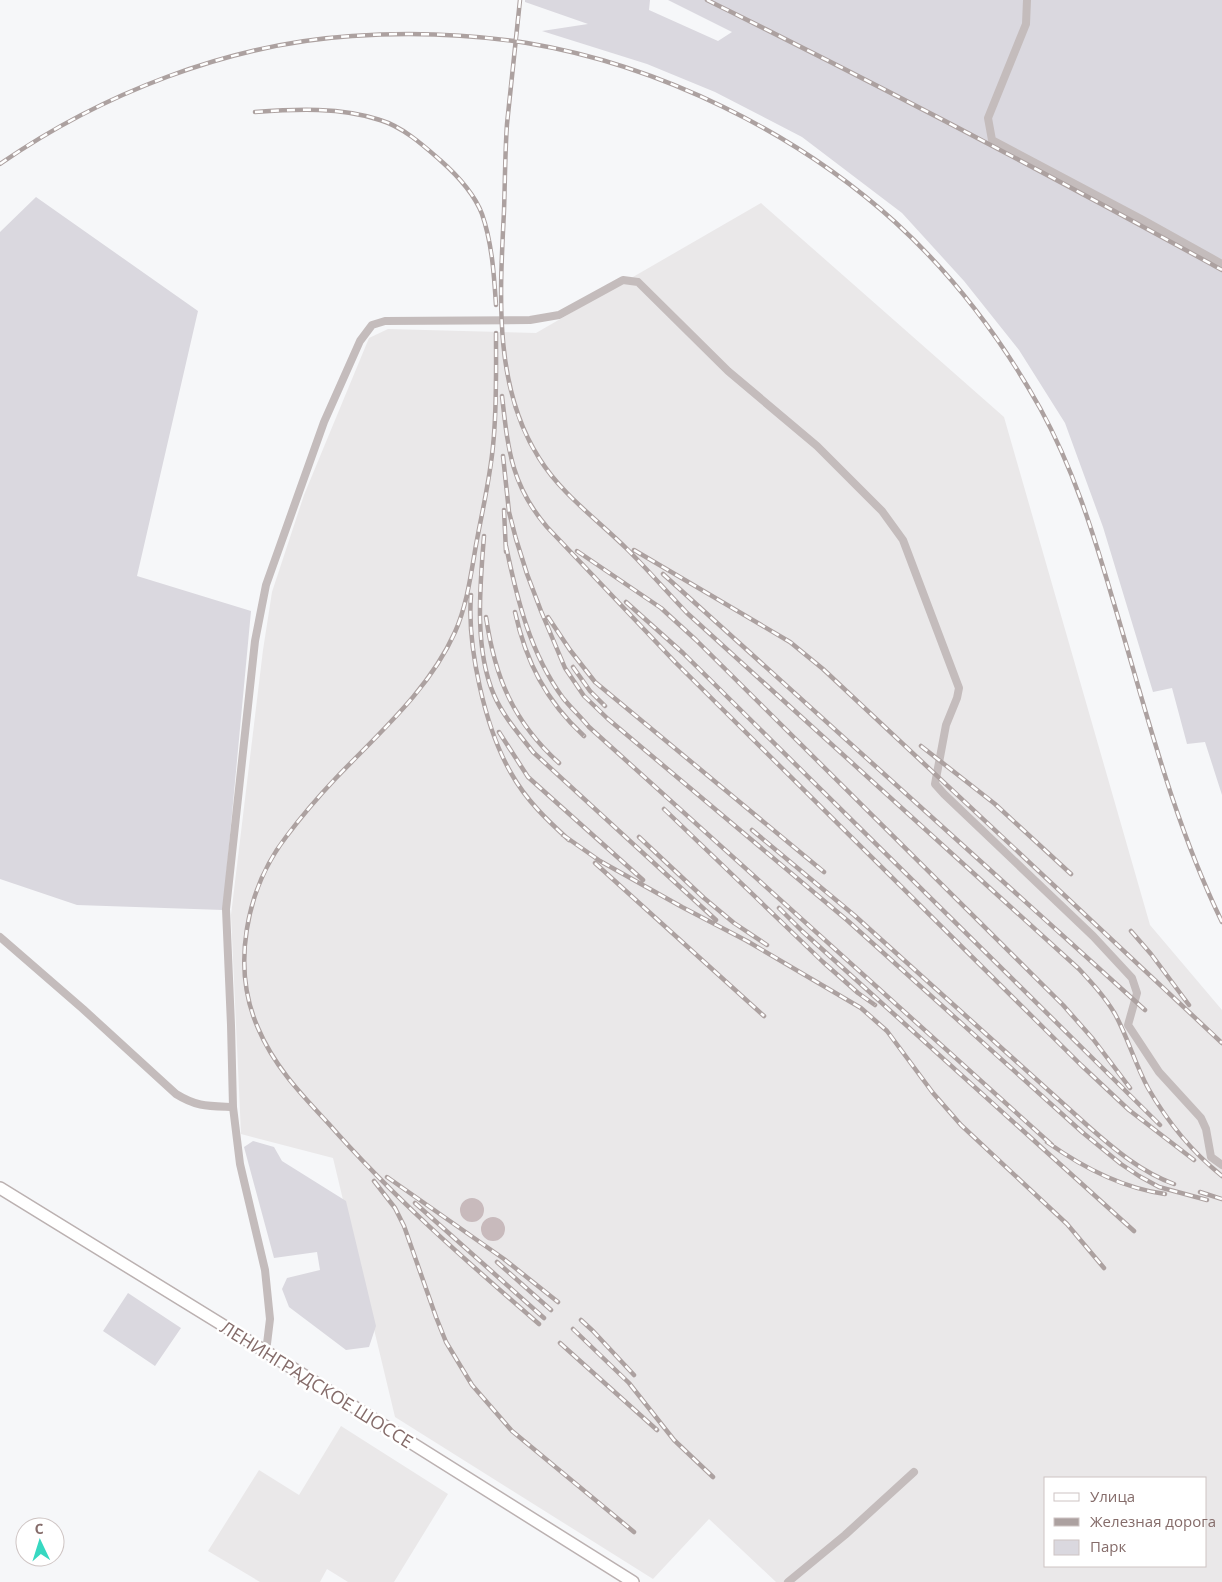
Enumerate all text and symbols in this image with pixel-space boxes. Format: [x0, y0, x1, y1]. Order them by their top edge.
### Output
street label: ЛЕНИНГРАДСКОЕ ШОССЕ [216, 1315, 418, 1453]
legend [1044, 1477, 1207, 1567]
text: Улица [1090, 1486, 1135, 1506]
text: Железная дорога [1090, 1511, 1216, 1531]
north arrow [15, 1517, 65, 1567]
text: С [34, 1519, 44, 1538]
text: Парк [1090, 1536, 1126, 1556]

